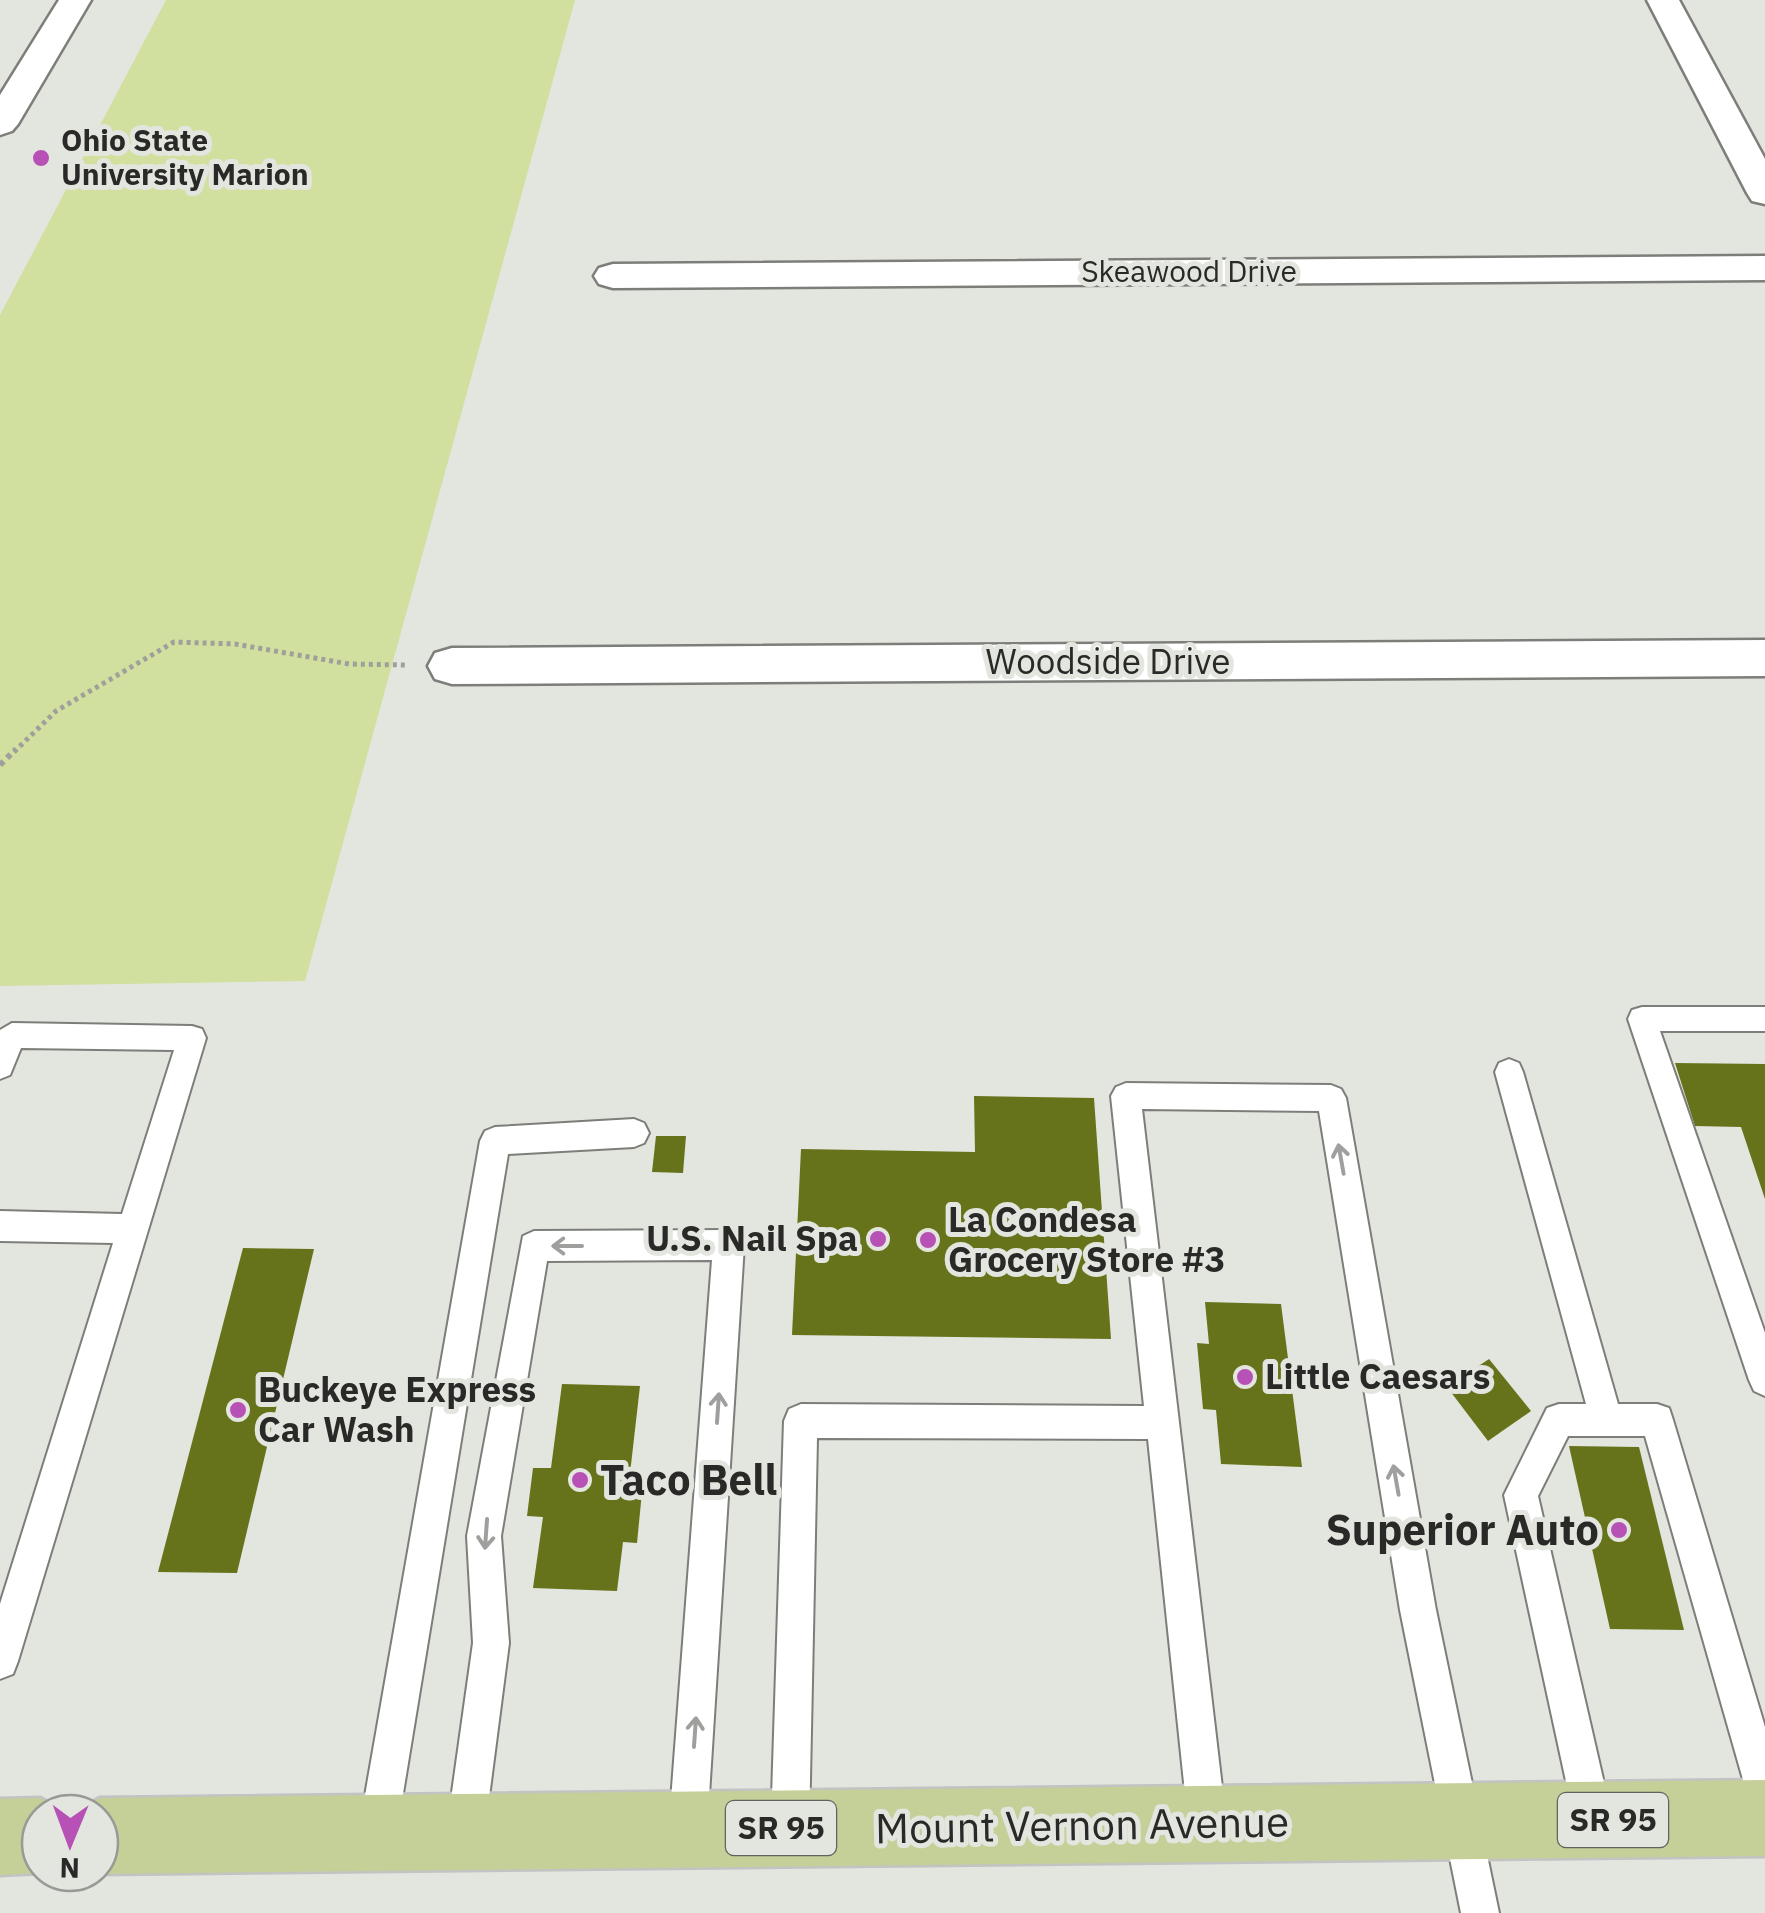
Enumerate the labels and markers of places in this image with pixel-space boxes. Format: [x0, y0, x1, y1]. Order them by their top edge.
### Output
place label: Ohio State University Marion [61, 120, 309, 193]
marker: Ohio State University Marion [30, 147, 52, 169]
place label: La Condesa Grocery Store #3 [948, 1196, 1225, 1282]
place label: U.S. Nail Spa [646, 1215, 858, 1261]
marker: U.S. Nail Spa [867, 1228, 889, 1250]
marker: La Condesa Grocery Store #3 [917, 1229, 939, 1251]
place label: Little Caesars [1265, 1353, 1490, 1399]
place label: Buckeye Express Car Wash [258, 1366, 536, 1452]
marker: Little Caesars [1234, 1366, 1256, 1388]
marker: Buckeye Express Car Wash [227, 1399, 249, 1421]
place label: Taco Bell [600, 1452, 777, 1507]
marker: Taco Bell [569, 1469, 591, 1491]
place label: Superior Auto [1326, 1502, 1599, 1557]
marker: Superior Auto [1608, 1519, 1630, 1541]

